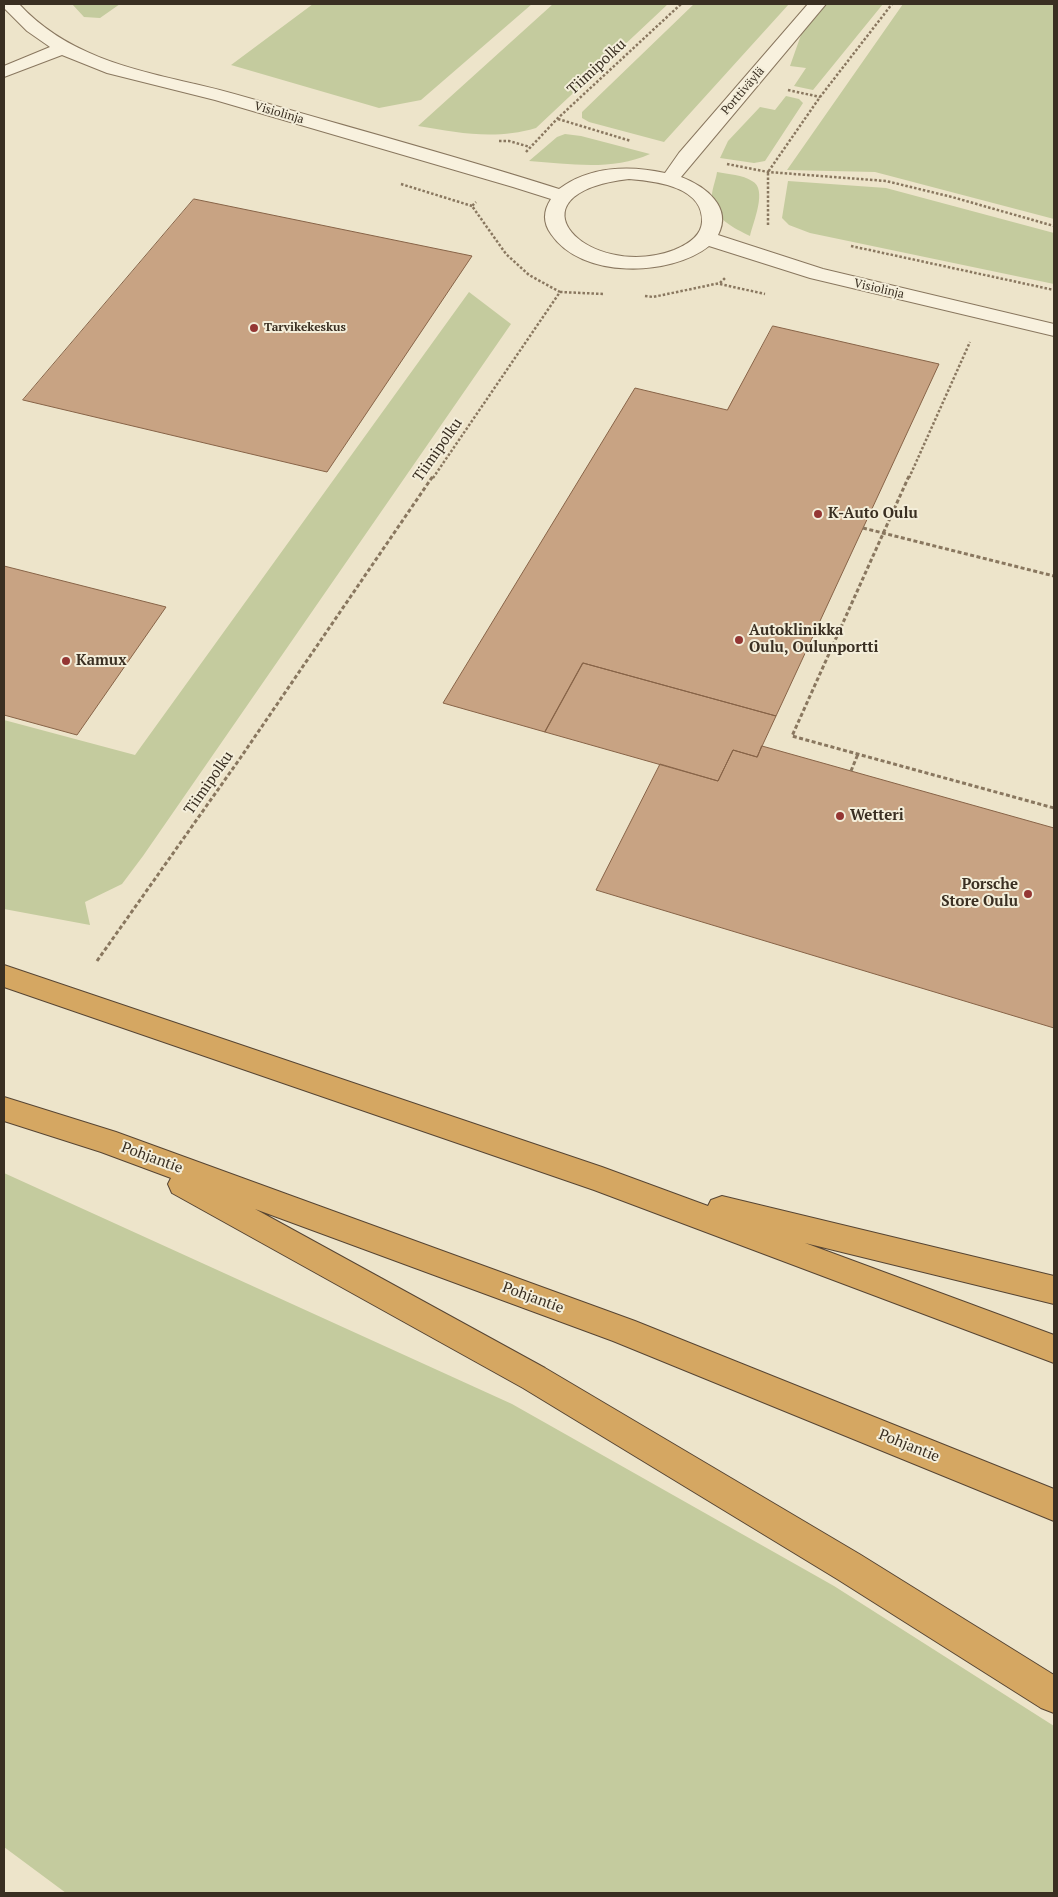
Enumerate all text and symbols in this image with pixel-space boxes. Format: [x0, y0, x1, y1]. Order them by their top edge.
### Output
street label: Tiimipolku [564, 35, 630, 99]
street label: Porttiväylä [718, 64, 768, 118]
street label: Visiolinja [252, 99, 306, 127]
street label: Visiolinja [852, 276, 906, 302]
place label: Tarvikekeskus [264, 321, 346, 335]
marker: Tarvikekeskus [248, 322, 260, 334]
street label: Tiimipolku [410, 415, 466, 485]
place label: K-Auto Oulu [828, 505, 918, 523]
marker: K-Auto Oulu [812, 508, 824, 520]
place label: Autoklinikka Oulu, Oulunportti [749, 622, 879, 657]
marker: Autoklinikka Oulu, Oulunportti [733, 634, 745, 646]
place label: Kamux [76, 652, 127, 670]
marker: Kamux [60, 655, 72, 667]
street label: Tiimipolku [181, 748, 237, 818]
place label: Wetteri [850, 807, 904, 825]
marker: Wetteri [834, 810, 846, 822]
place label: Porsche Store Oulu [941, 876, 1018, 911]
marker: Porsche Store Oulu [1022, 888, 1034, 900]
street label: Pohjantie [119, 1139, 185, 1177]
street label: Pohjantie [500, 1279, 566, 1317]
street label: Pohjantie [876, 1426, 942, 1466]

